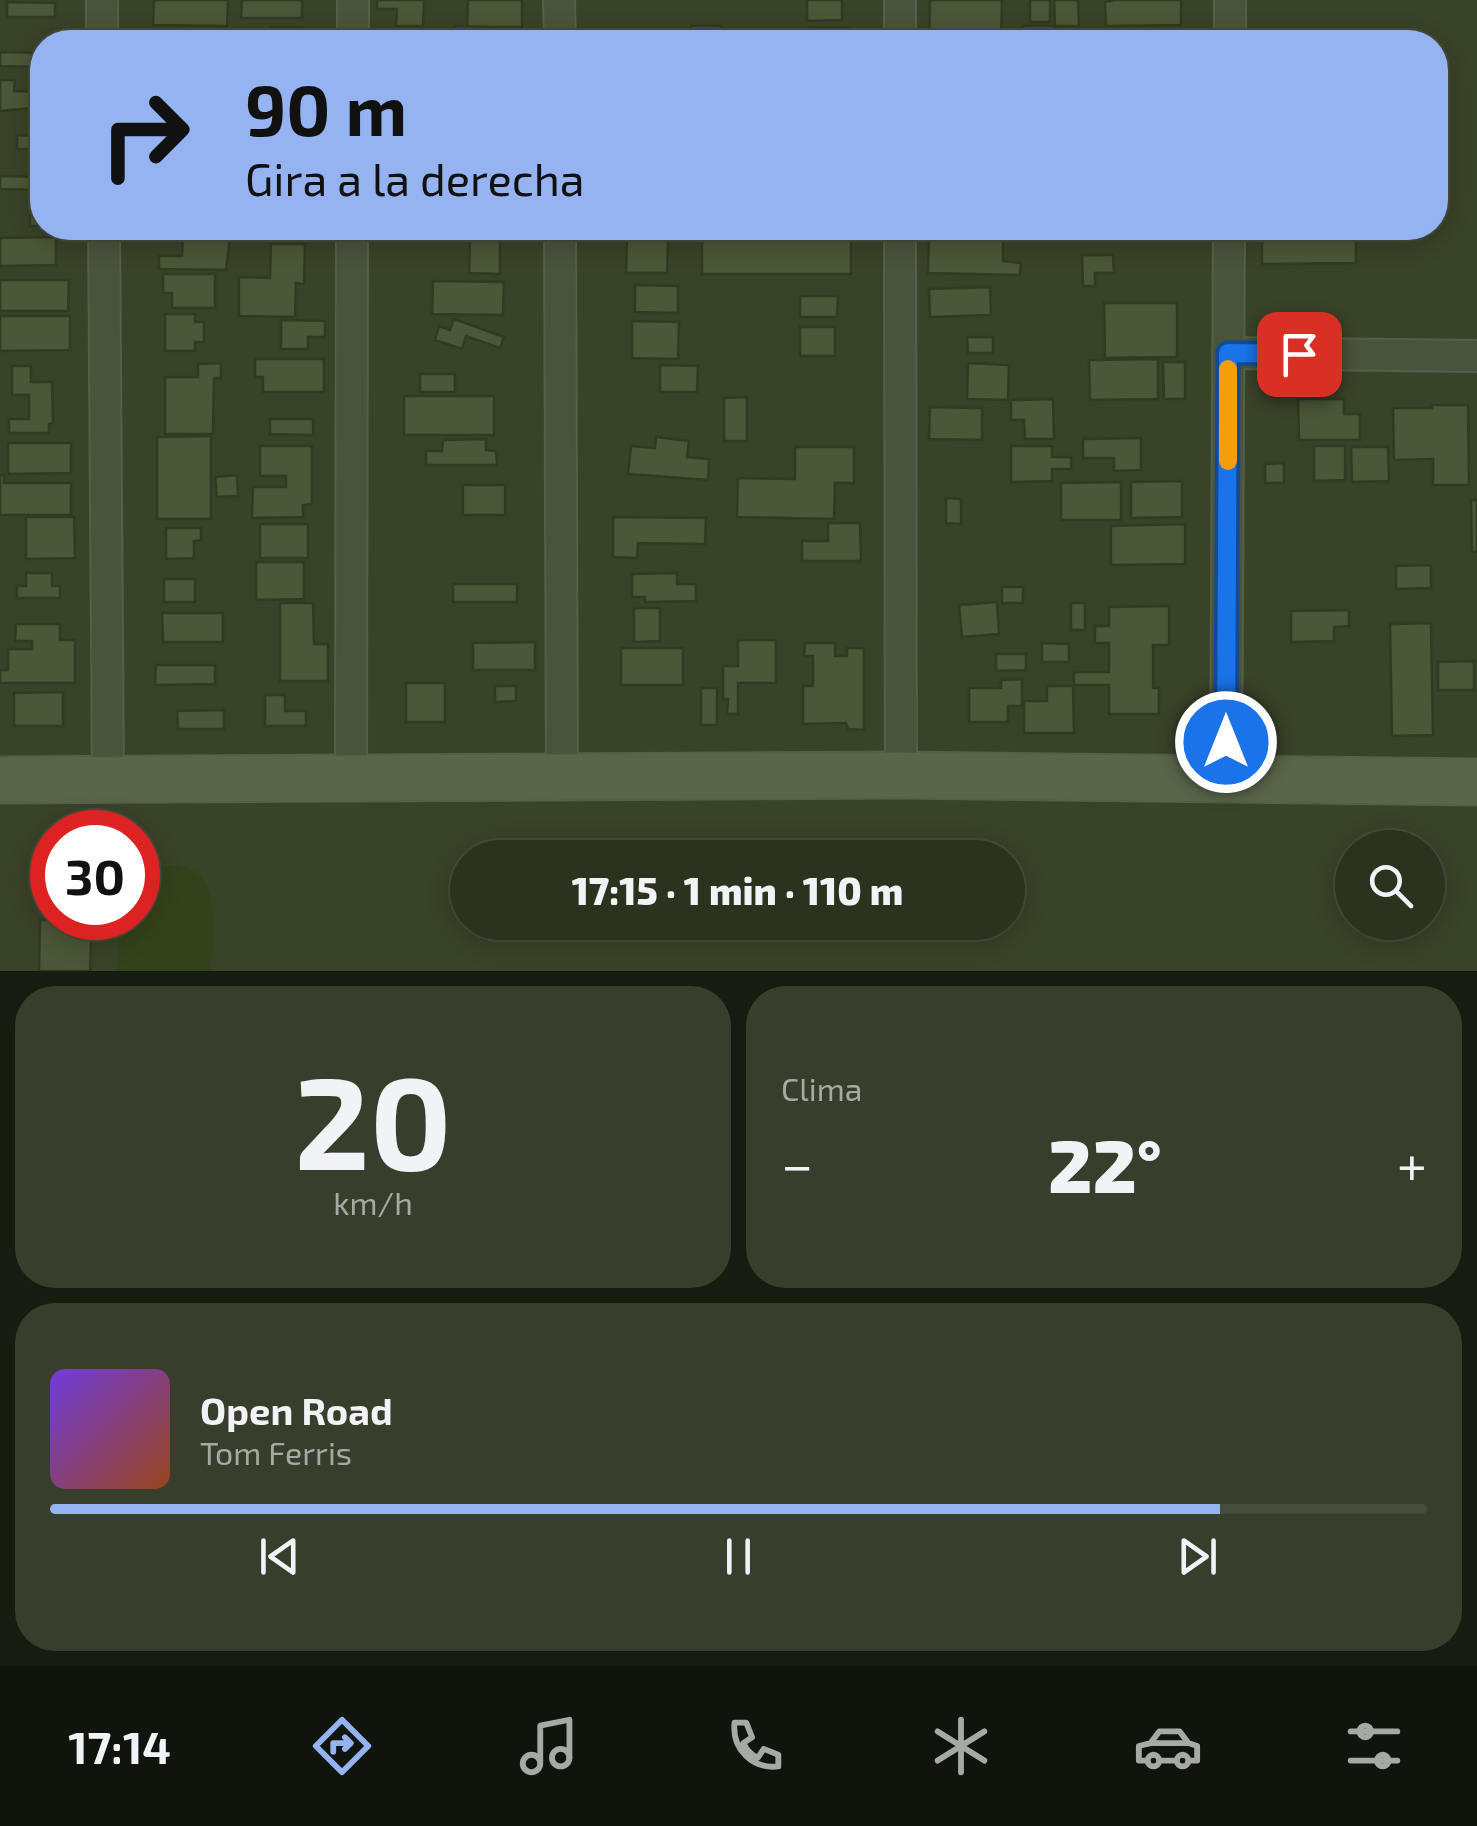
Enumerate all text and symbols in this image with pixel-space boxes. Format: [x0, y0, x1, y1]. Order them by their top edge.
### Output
text: 90 m [245, 66, 407, 150]
icon: right [80, 70, 210, 200]
text: Gira a la derecha [245, 151, 584, 205]
pin [1257, 312, 1342, 397]
icon: arrive [1272, 327, 1327, 382]
position arrow [1174, 690, 1278, 794]
speed limit sign: 30 [30, 810, 160, 940]
map controls [1335, 830, 1445, 940]
button: search [1335, 830, 1445, 940]
text: 17:15 · 1 min · 110 m [572, 867, 903, 913]
text: 20 [294, 1040, 452, 1196]
text: Clima [781, 1069, 862, 1107]
text: 22° [1048, 1118, 1162, 1208]
text: − [781, 1130, 813, 1196]
text: + [1397, 1130, 1427, 1196]
text: km/h [333, 1183, 413, 1221]
text: Open Road [200, 1387, 393, 1433]
text: Tom Ferris [200, 1433, 352, 1471]
icon: previous [252, 1529, 307, 1584]
icon: pause [711, 1529, 766, 1584]
icon: next [1170, 1529, 1225, 1584]
icon: directions [307, 1711, 377, 1781]
icon: music [514, 1711, 584, 1781]
icon: phone [720, 1711, 790, 1781]
icon: climate [926, 1711, 996, 1781]
icon: car [1133, 1711, 1203, 1781]
icon: filters [1339, 1711, 1409, 1781]
text: 17:14 [68, 1719, 171, 1773]

